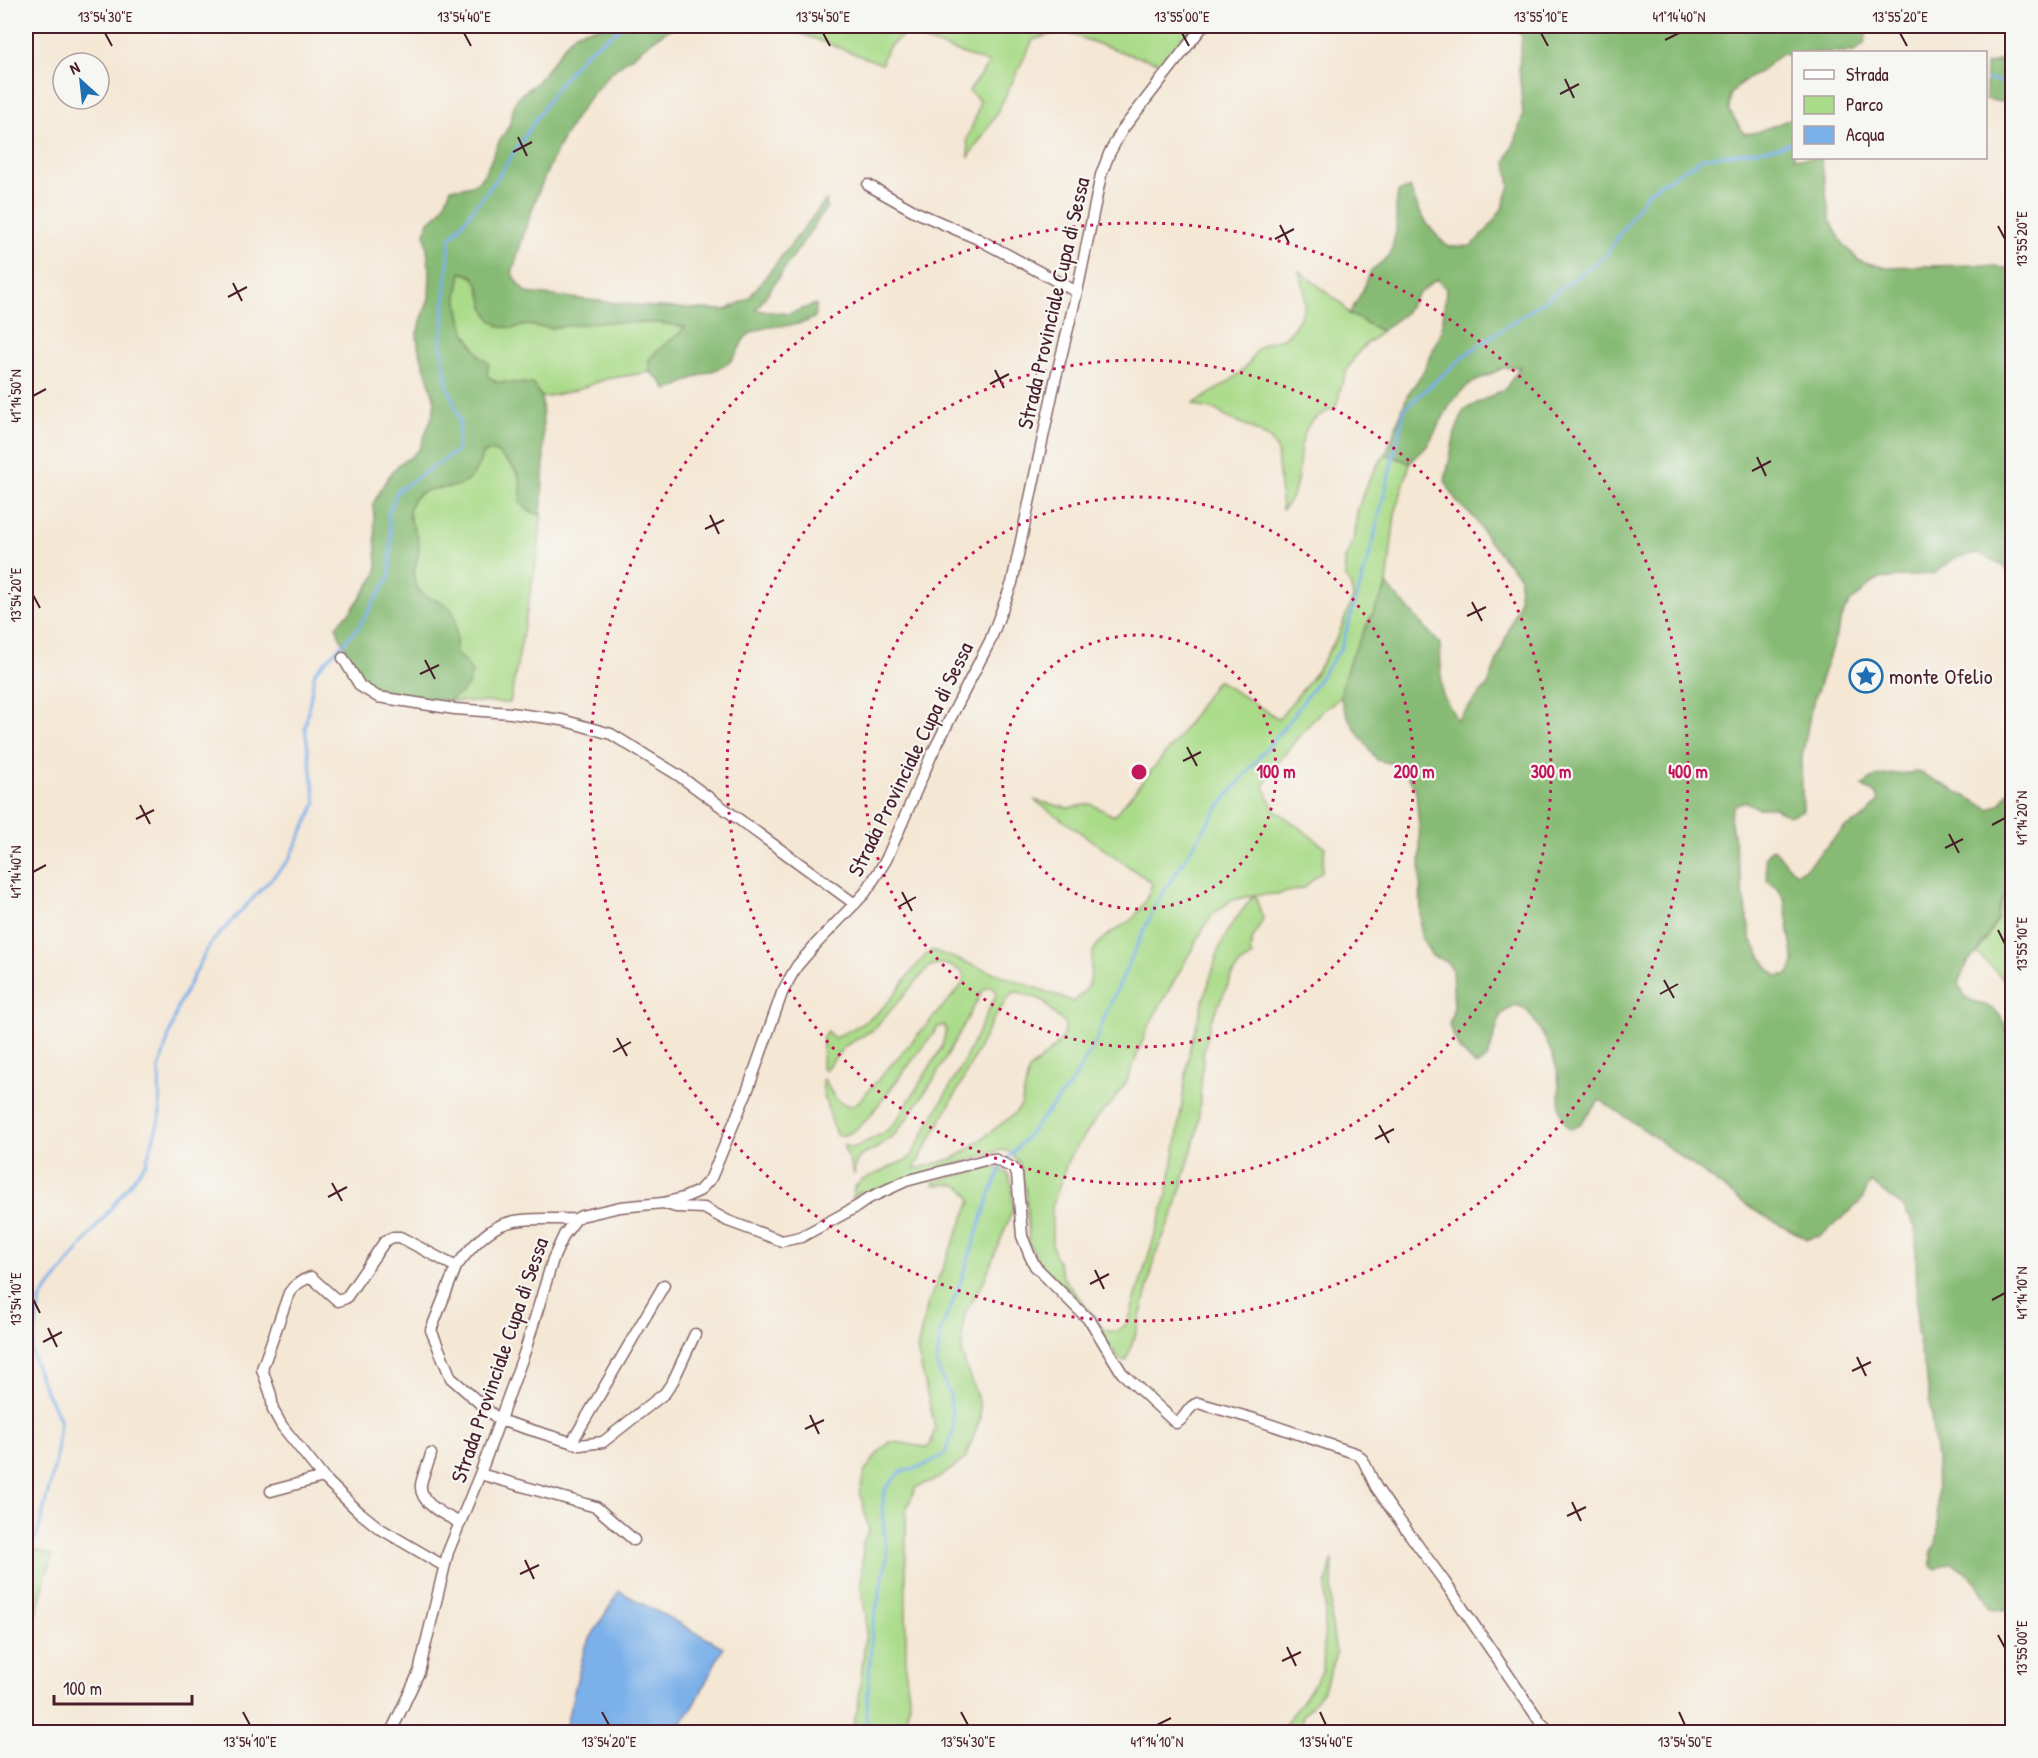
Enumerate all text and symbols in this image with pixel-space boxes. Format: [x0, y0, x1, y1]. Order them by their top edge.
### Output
text: 13°54'30"E [78, 6, 133, 27]
text: 13°54'40"E [437, 6, 491, 27]
text: 13°54'50"E [796, 6, 851, 27]
text: 13°55'00"E [1154, 6, 1210, 27]
text: 13°55'10"E [1514, 6, 1568, 27]
text: 41°14'40"N [1653, 6, 1705, 27]
text: 13°55'20"E [1872, 6, 1928, 27]
north arrow [51, 51, 111, 111]
legend [1792, 51, 1987, 159]
text: N [65, 56, 83, 79]
text: Strada [1846, 62, 1889, 87]
text: Parco [1846, 92, 1883, 117]
text: Acqua [1846, 122, 1884, 147]
street label: Strada Provinciale Cupa di Sessa [1009, 174, 1097, 432]
text: 13°55'20"E [2011, 211, 2032, 267]
text: 41°14'50"N [5, 369, 26, 423]
text: 13°54'20"E [5, 567, 26, 623]
street label: Strada Provinciale Cupa di Sessa [840, 636, 980, 881]
place icon: monte Ofelio [1848, 658, 1884, 694]
place label: monte Ofelio [1889, 661, 1993, 691]
text: 100 m [1256, 759, 1296, 784]
text: 200 m [1394, 759, 1434, 784]
text: 300 m [1531, 759, 1571, 784]
text: 400 m [1668, 759, 1708, 784]
centre of rings [1129, 762, 1149, 782]
text: 41°14'20"N [2011, 791, 2032, 845]
text: 41°14'40"N [5, 846, 26, 898]
text: 13°55'10"E [2011, 917, 2032, 971]
street label: Strada Provinciale Cupa di Sessa [443, 1233, 555, 1487]
text: 41°14'10"N [2011, 1267, 2032, 1319]
text: 13°54'10"E [5, 1272, 26, 1326]
text: 13°55'00"E [2011, 1620, 2032, 1676]
scale bar [54, 1668, 192, 1706]
text: 100 m [63, 1676, 102, 1701]
text: 13°54'10"E [223, 1731, 277, 1752]
text: 13°54'20"E [582, 1731, 637, 1752]
text: 13°54'30"E [941, 1731, 996, 1752]
text: 41°14'10"N [1131, 1731, 1183, 1752]
text: 13°54'40"E [1299, 1731, 1353, 1752]
text: 13°54'50"E [1658, 1731, 1713, 1752]

